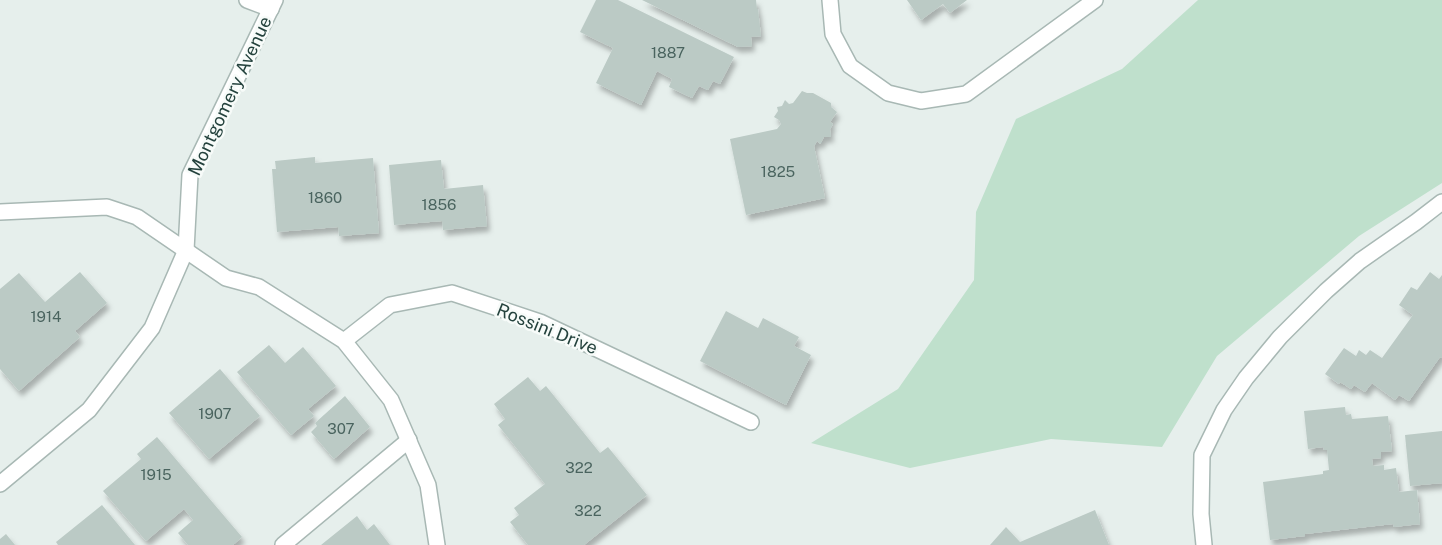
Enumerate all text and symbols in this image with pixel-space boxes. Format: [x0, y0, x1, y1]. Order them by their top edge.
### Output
street label: Montgomery Avenue [183, 13, 276, 179]
house number: 1887 [651, 44, 685, 61]
house number: 1825 [761, 163, 795, 180]
house number: 1860 [308, 189, 342, 206]
house number: 1856 [422, 196, 456, 213]
street label: Rossini Drive [494, 299, 601, 358]
house number: 1914 [30, 308, 62, 325]
house number: 1907 [198, 405, 232, 422]
house number: 307 [327, 420, 355, 437]
house number: 322 [565, 459, 593, 476]
house number: 1915 [140, 466, 172, 483]
house number: 322 [574, 502, 602, 519]

